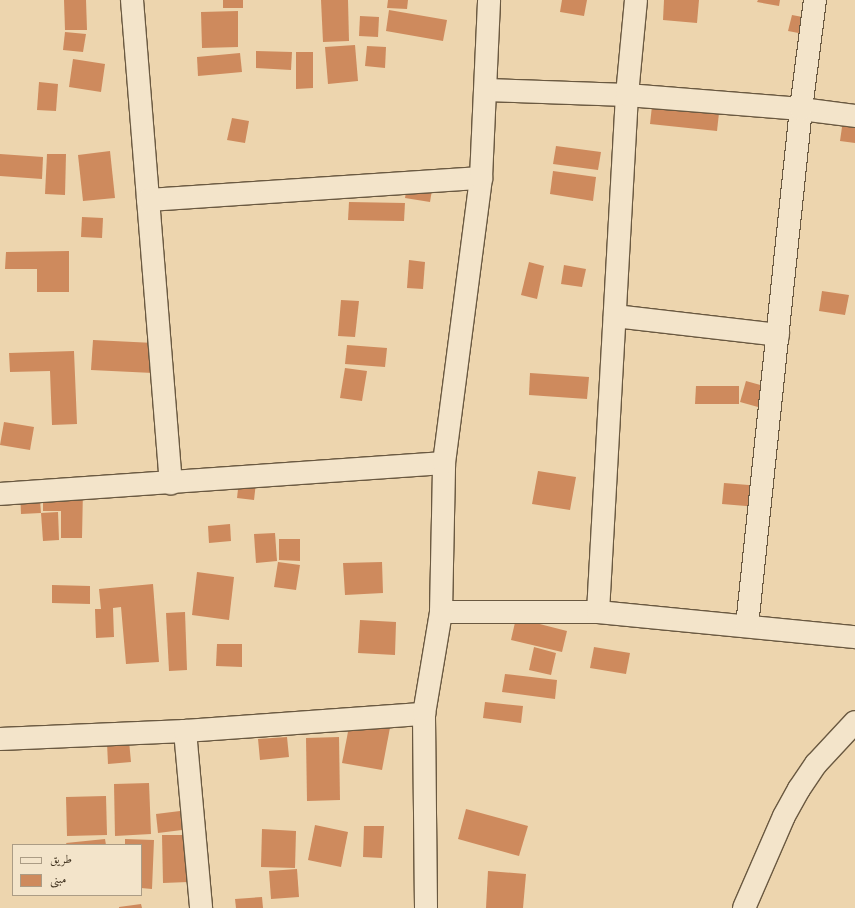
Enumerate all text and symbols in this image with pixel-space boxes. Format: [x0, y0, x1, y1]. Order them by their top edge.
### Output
legend [12, 844, 142, 896]
text: طريق [50, 852, 72, 867]
text: مبنى [50, 872, 66, 887]

